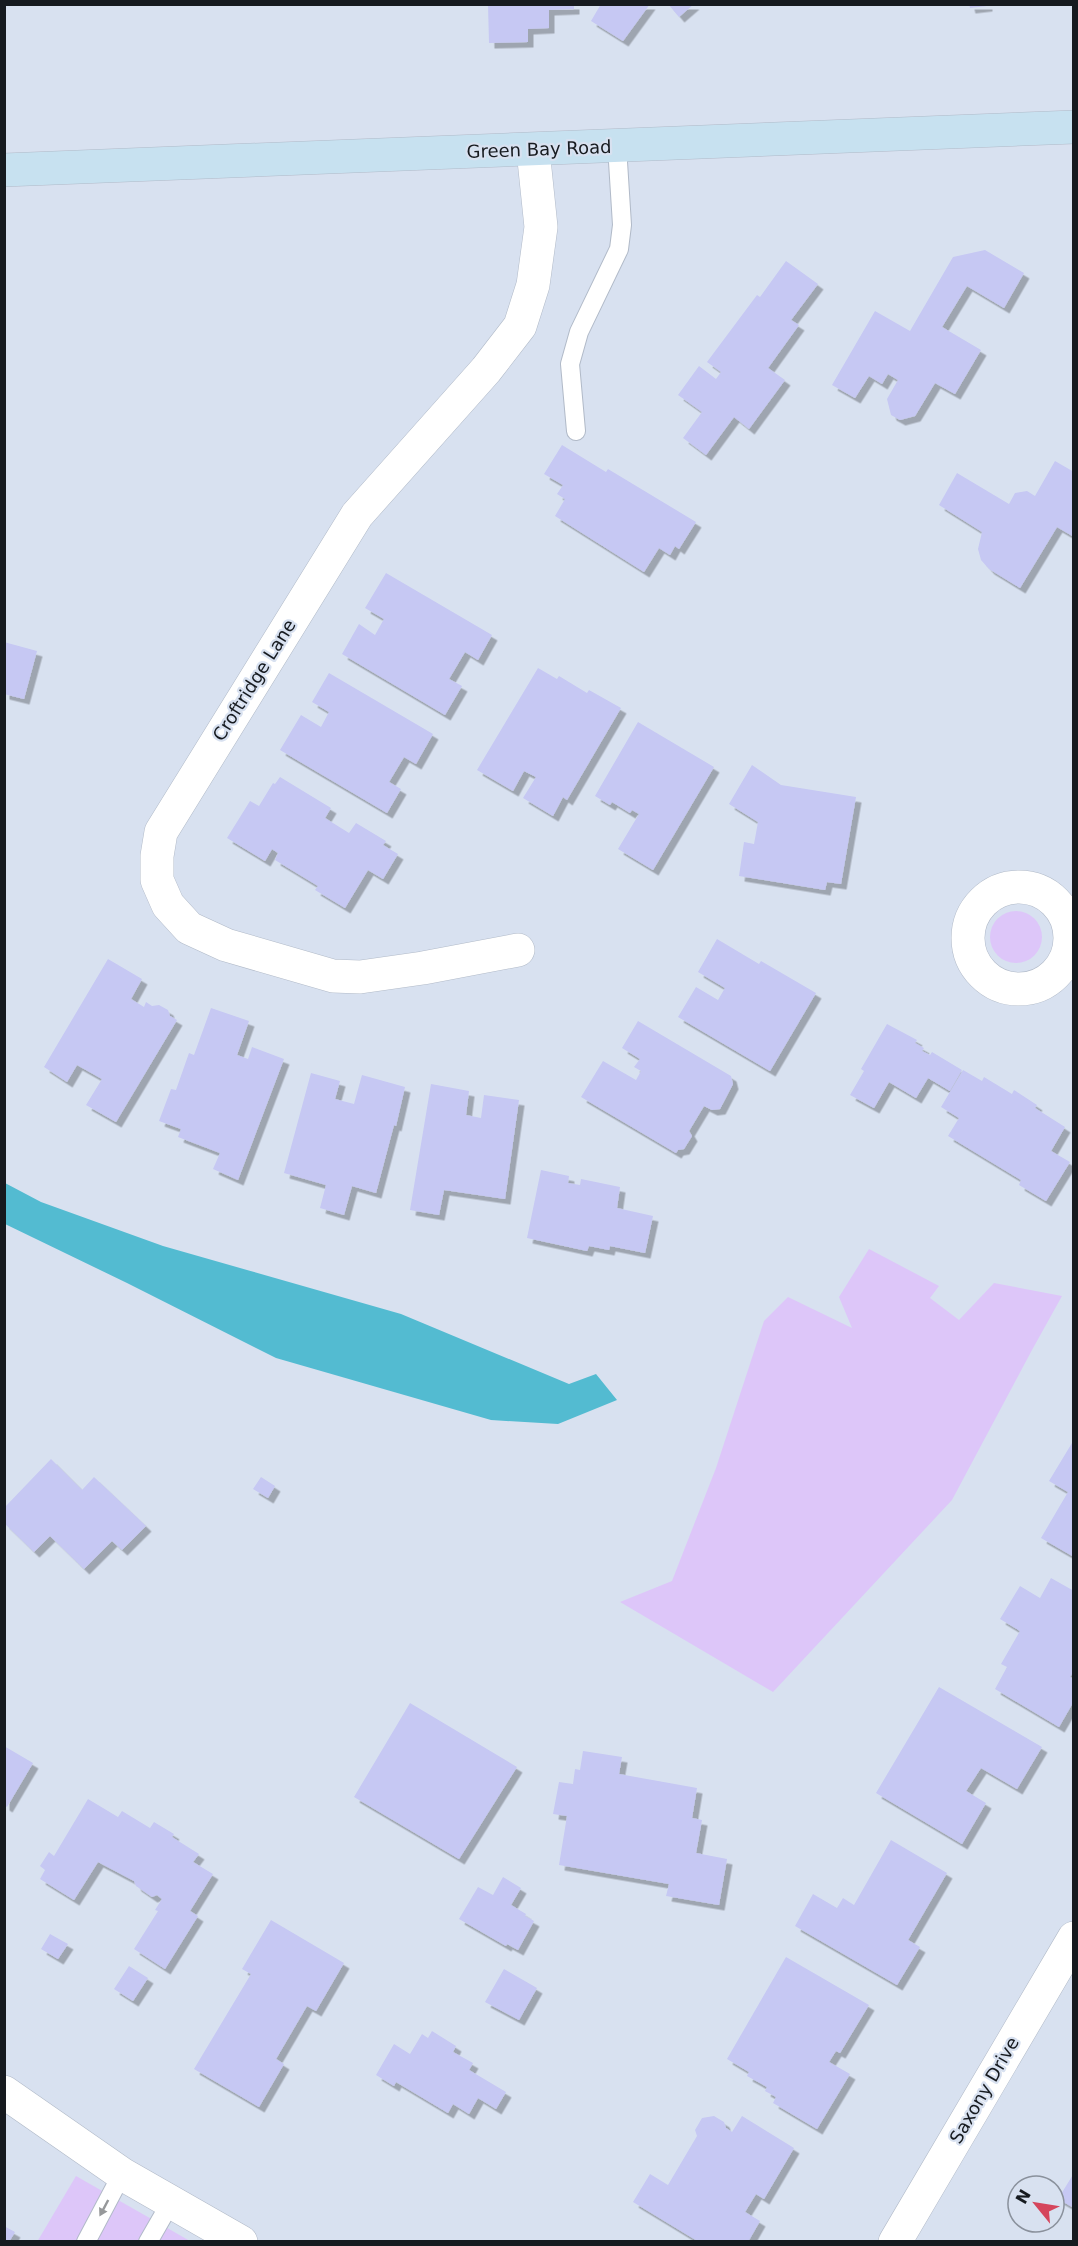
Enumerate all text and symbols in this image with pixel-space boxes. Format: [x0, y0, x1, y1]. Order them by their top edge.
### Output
street label: Green Bay Road [466, 136, 612, 162]
street label: Croftridge Lane [208, 615, 300, 745]
street label: Saxony Drive [945, 2033, 1023, 2147]
north arrow [1006, 2174, 1066, 2234]
text: N [1012, 2186, 1035, 2207]
one-way arrow [99, 2200, 109, 2217]

